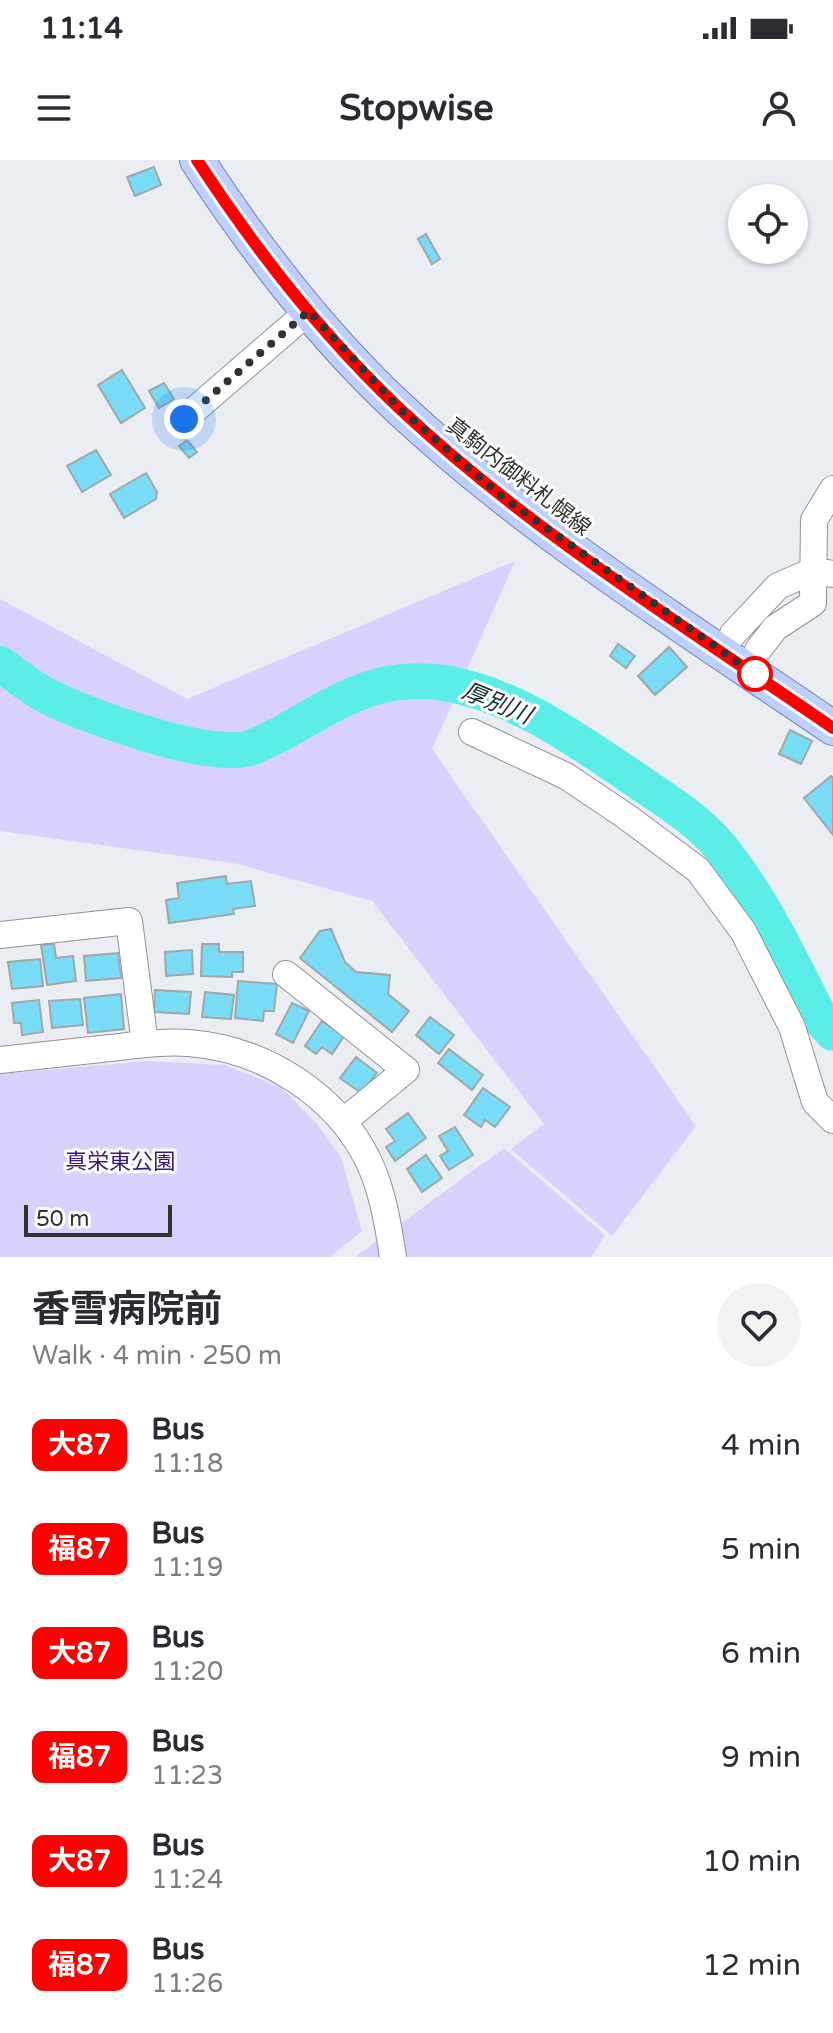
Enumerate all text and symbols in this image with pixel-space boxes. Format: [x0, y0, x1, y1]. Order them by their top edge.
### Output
text: 11:14 [40, 10, 123, 47]
icon: menu [32, 86, 76, 130]
icon: person [757, 86, 801, 130]
text: Stopwise [339, 87, 494, 130]
map controls [728, 184, 808, 264]
button: locate [728, 184, 808, 264]
your location [164, 399, 204, 439]
street label: 真駒内御料札幌線 [441, 412, 596, 541]
unlabelled marker [738, 657, 772, 691]
water label: 厚別川 [458, 677, 538, 732]
park label: 真栄東公園 [65, 1149, 175, 1175]
scale bar [24, 1201, 172, 1237]
text: 50 m [36, 1206, 90, 1232]
button: heart [717, 1283, 801, 1367]
text: 香雪病院前 [32, 1287, 222, 1333]
text: Walk · 4 min · 250 m [32, 1340, 282, 1371]
text: Bus [151, 1411, 204, 1448]
text: 4 min [721, 1427, 801, 1464]
text: 大87 [48, 1428, 111, 1462]
text: 11:18 [151, 1448, 223, 1479]
text: Bus [151, 1515, 204, 1552]
text: 5 min [721, 1531, 801, 1568]
text: 福87 [48, 1532, 111, 1566]
text: 11:19 [151, 1552, 223, 1583]
text: Bus [151, 1619, 204, 1656]
text: 6 min [721, 1635, 801, 1672]
text: 大87 [48, 1636, 111, 1670]
text: 11:20 [151, 1656, 223, 1687]
text: Bus [151, 1723, 204, 1760]
text: 9 min [721, 1739, 801, 1776]
text: 福87 [48, 1740, 111, 1774]
text: 11:23 [151, 1760, 223, 1791]
text: Bus [151, 1827, 204, 1864]
text: 10 min [702, 1843, 801, 1880]
text: 大87 [48, 1844, 111, 1878]
text: 11:24 [151, 1864, 223, 1895]
text: Bus [151, 1931, 204, 1968]
text: 12 min [702, 1947, 801, 1984]
text: 福87 [48, 1948, 111, 1982]
text: 11:26 [151, 1968, 223, 1999]

